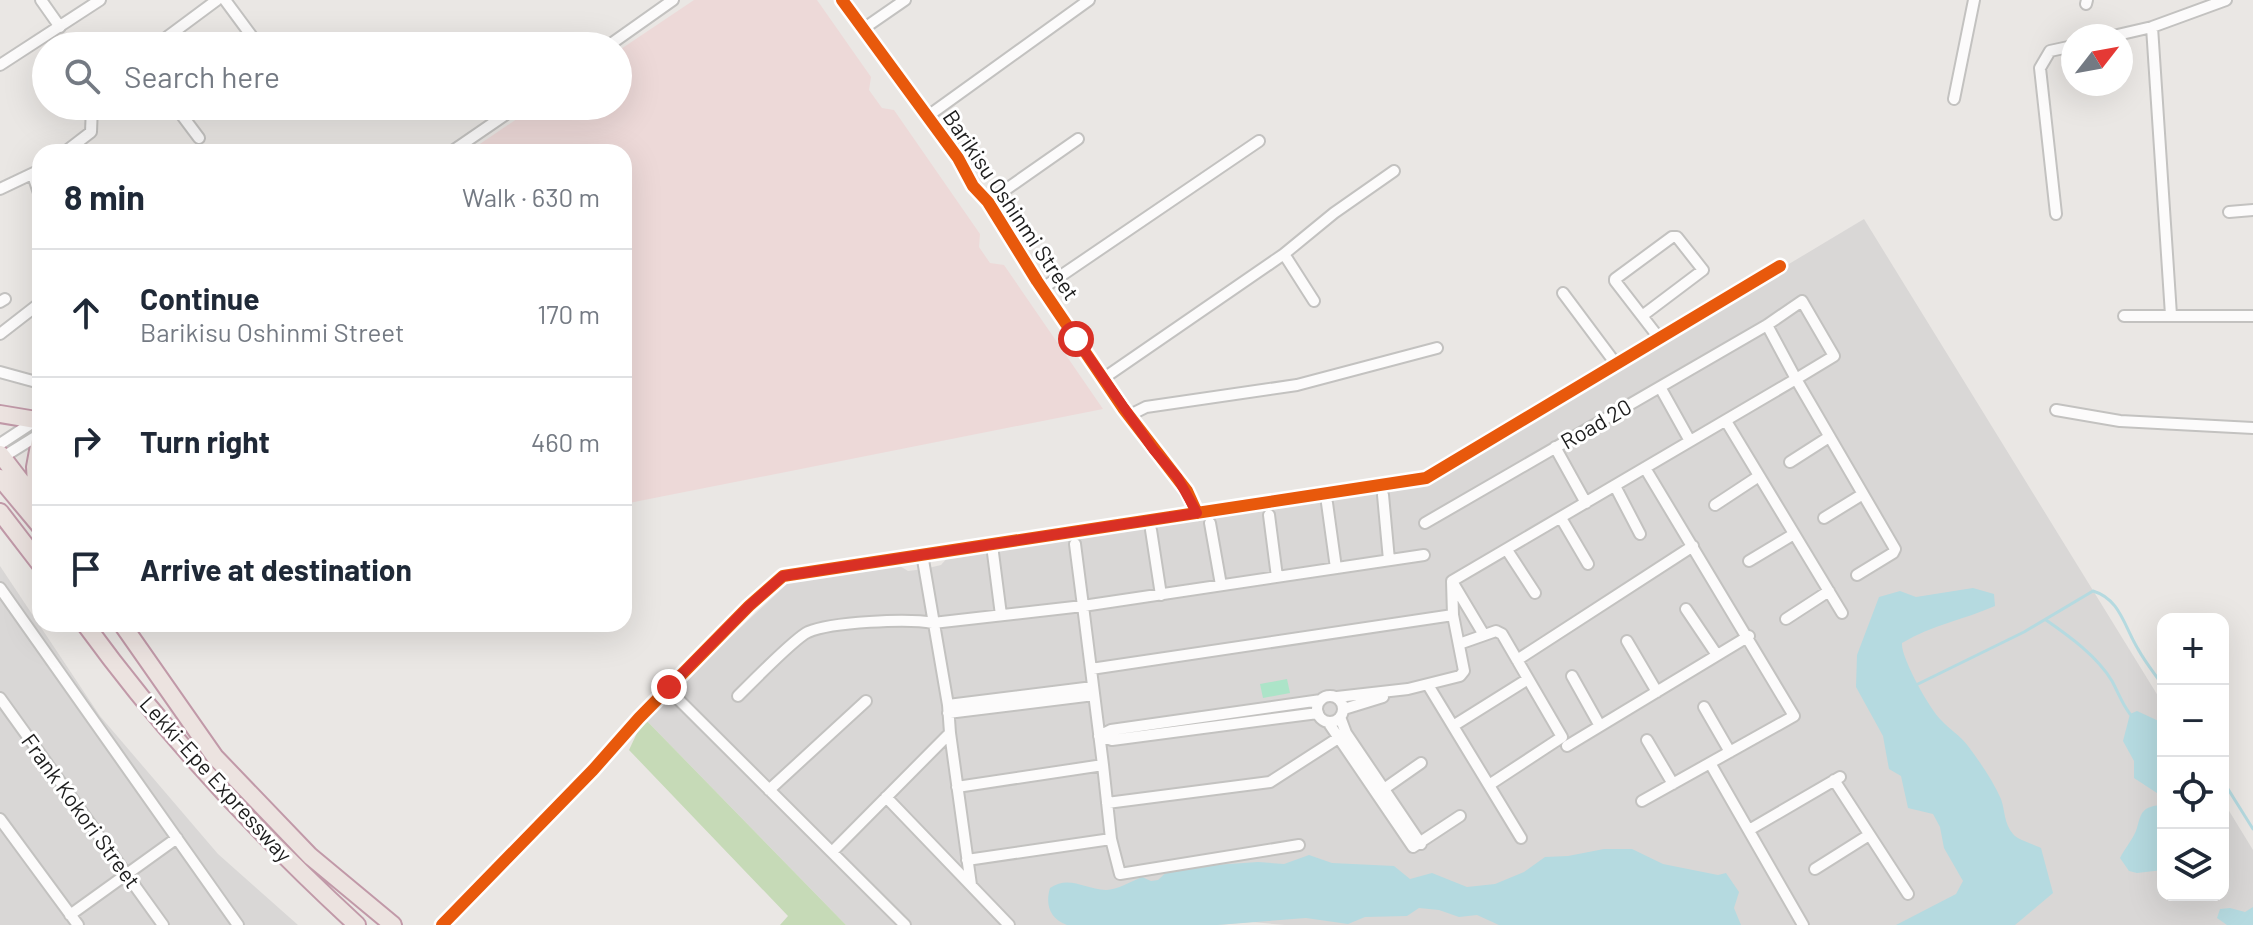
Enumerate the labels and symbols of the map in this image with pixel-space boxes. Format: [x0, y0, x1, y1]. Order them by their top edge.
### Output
north arrow [2061, 24, 2133, 96]
street label: Barikisu Oshinmi Street [938, 104, 1085, 304]
route start [1058, 321, 1094, 357]
street label: Road 20 [1556, 393, 1635, 454]
route end [651, 669, 687, 705]
street label: Lekki-Epe Expressway [135, 690, 298, 867]
street label: Frank Kokori Street [17, 728, 147, 893]

